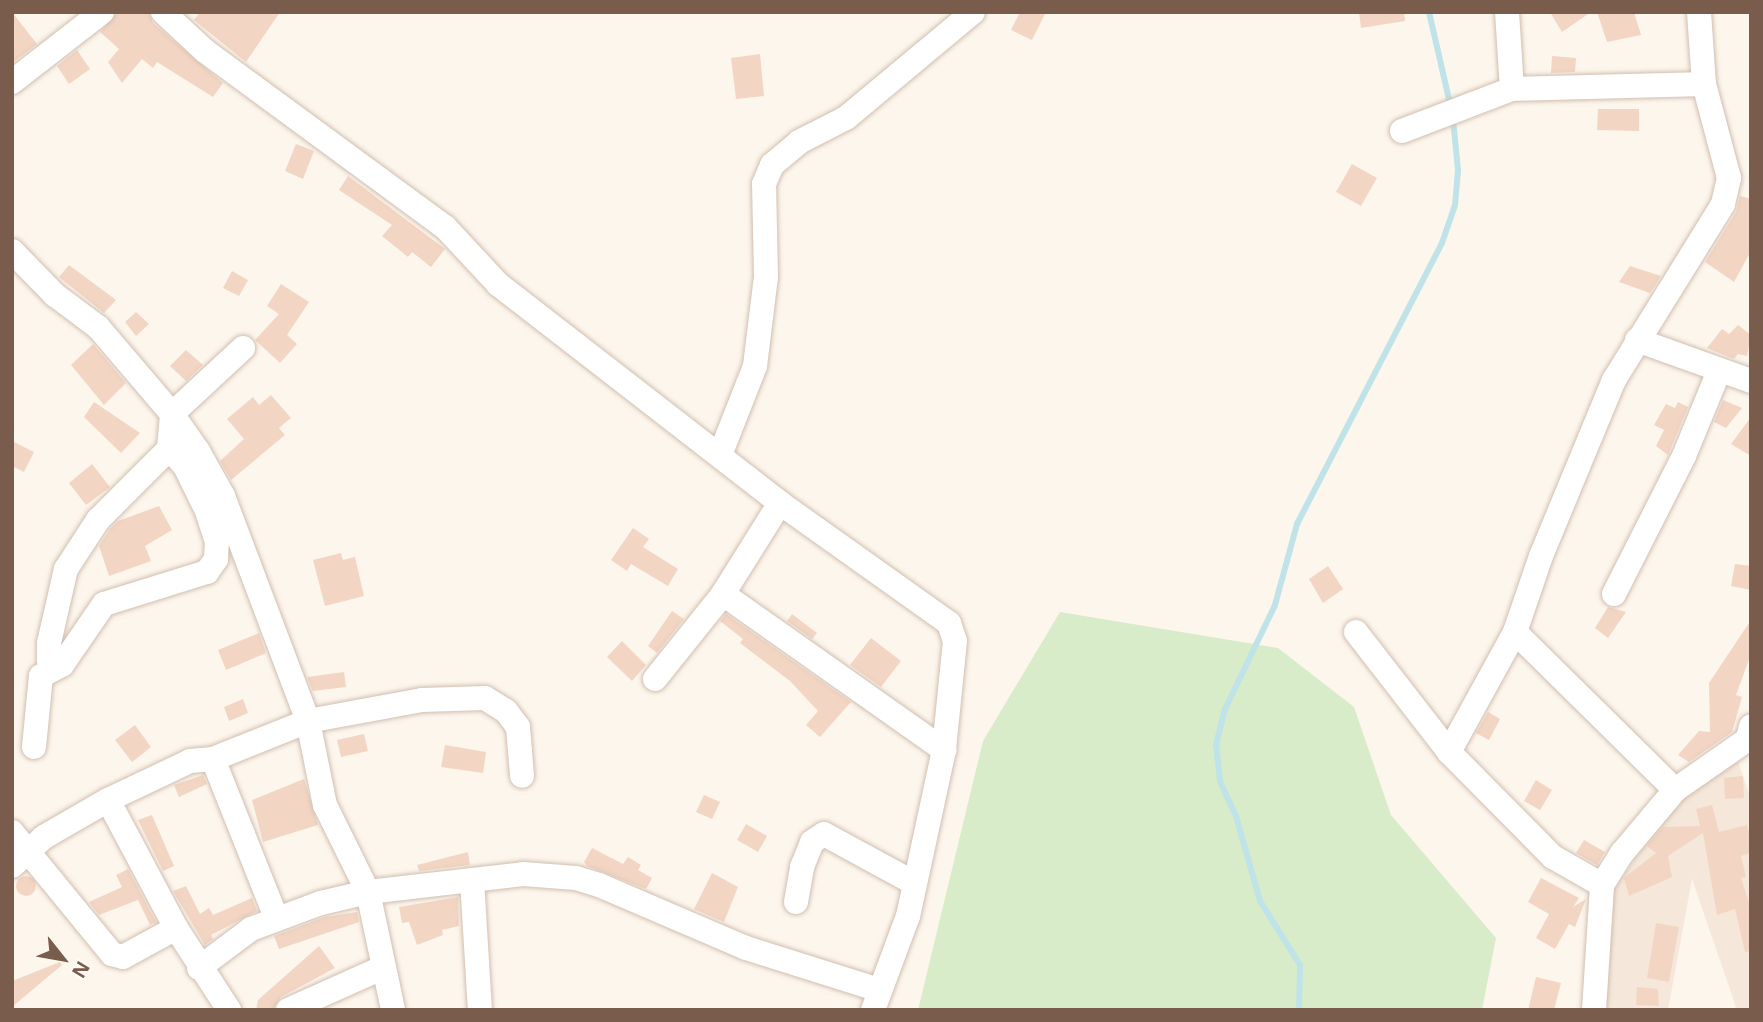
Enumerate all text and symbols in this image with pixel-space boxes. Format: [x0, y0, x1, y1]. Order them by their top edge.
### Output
north arrow [28, 924, 98, 994]
text: N [66, 956, 96, 983]

